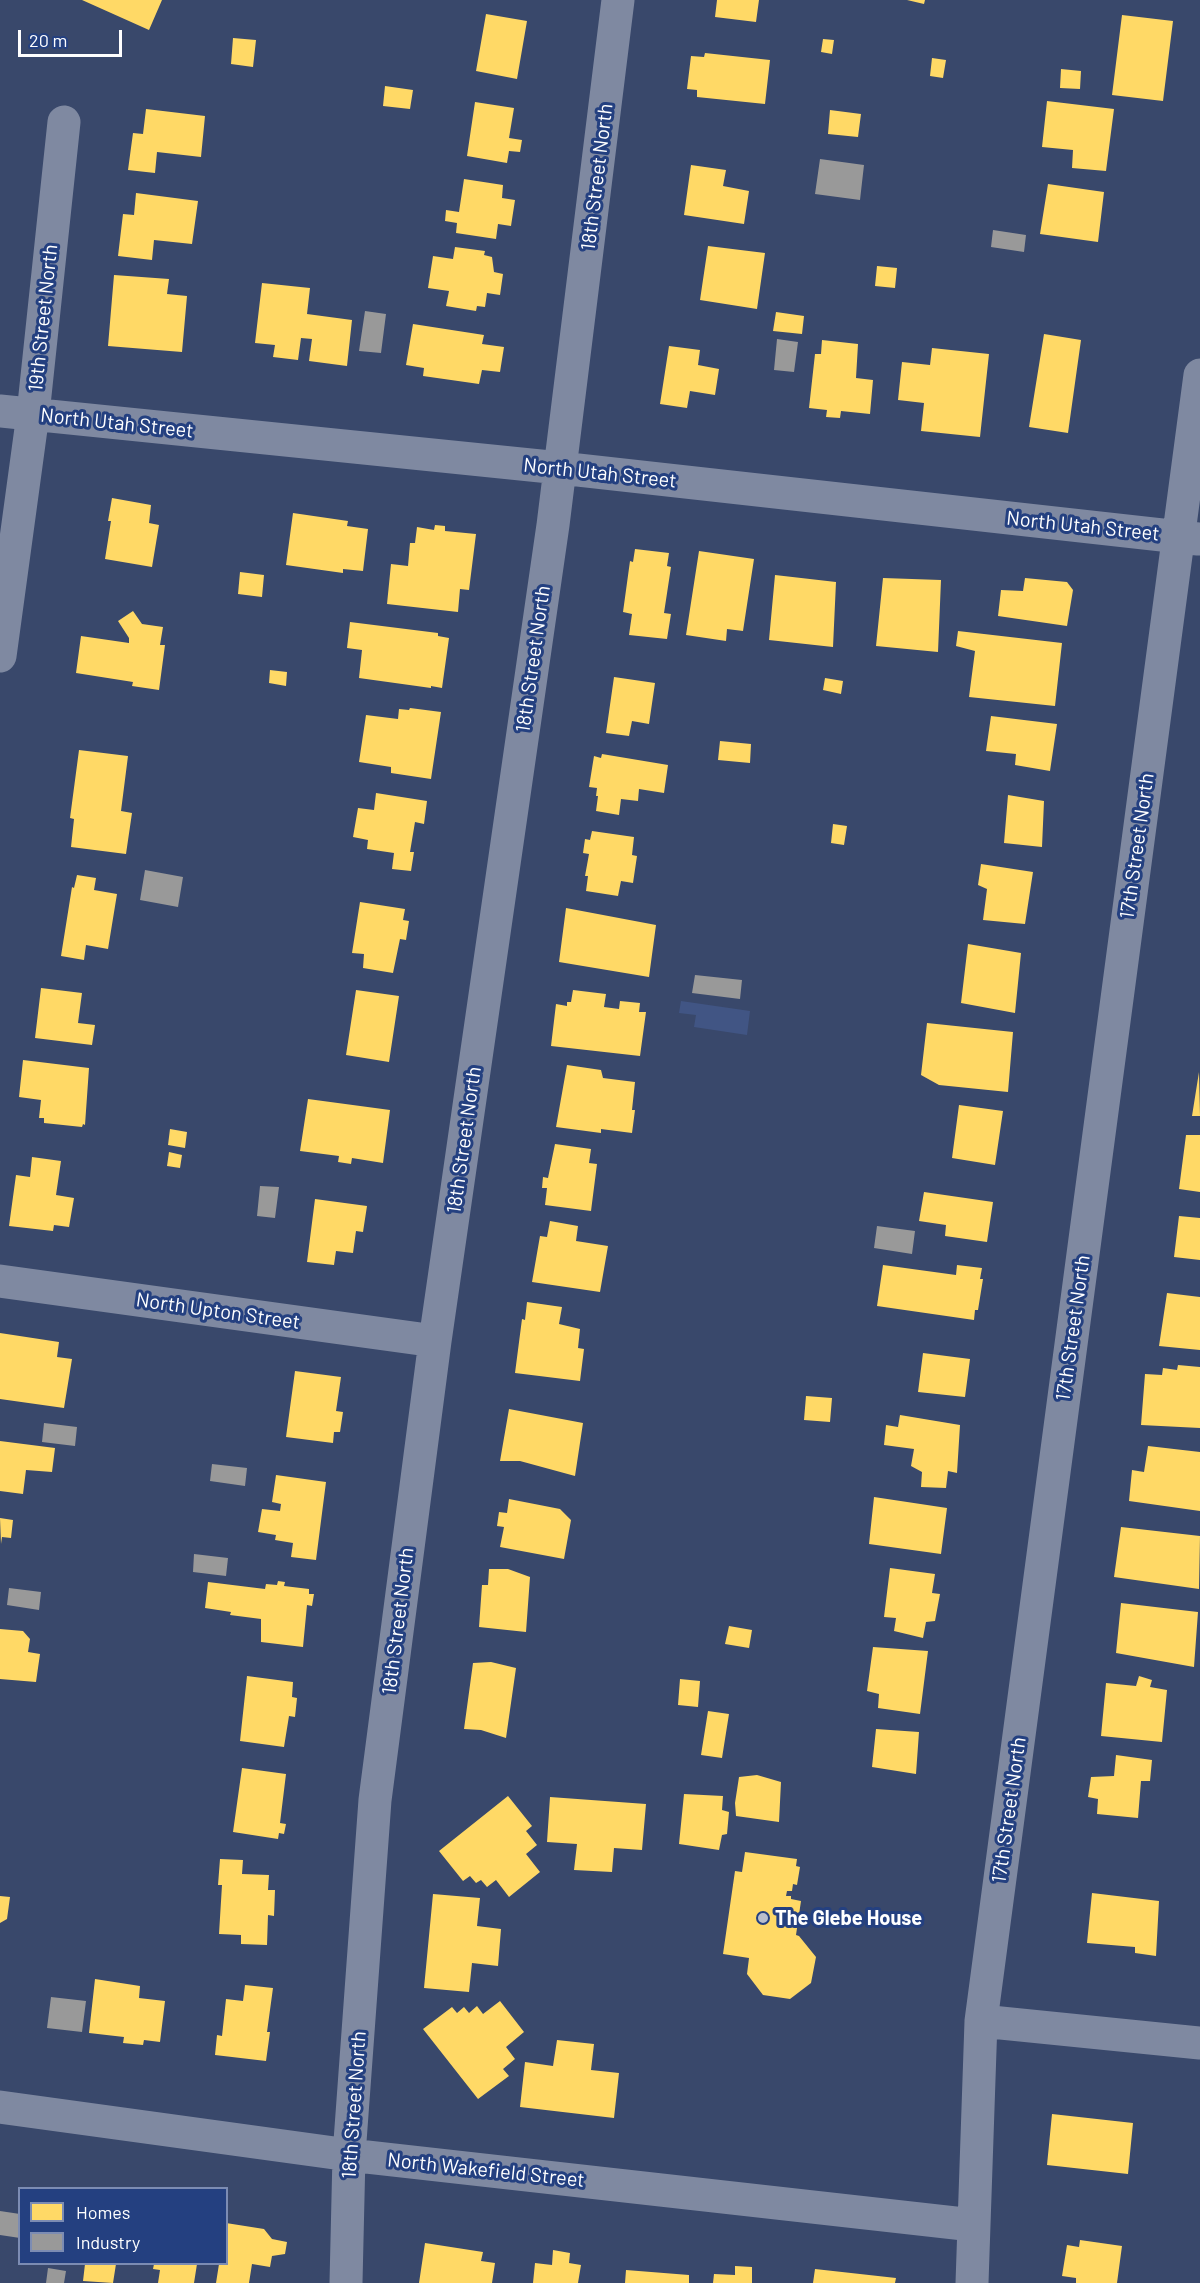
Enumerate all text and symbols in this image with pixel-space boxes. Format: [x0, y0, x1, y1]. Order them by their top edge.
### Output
scale bar [21, 18, 124, 56]
text: 20 m [29, 29, 67, 51]
street label: 18th Street North [576, 102, 618, 252]
street label: 19th Street North [23, 243, 63, 393]
street label: North Utah Street [39, 403, 195, 443]
street label: North Utah Street [522, 453, 678, 493]
street label: North Utah Street [1005, 506, 1161, 546]
street label: 18th Street North [511, 584, 555, 734]
street label: 17th Street North [1115, 771, 1159, 921]
street label: 18th Street North [442, 1065, 486, 1215]
street label: 17th Street North [1051, 1253, 1095, 1403]
street label: North Upton Street [134, 1288, 302, 1334]
street label: 18th Street North [377, 1546, 419, 1696]
street label: 17th Street North [987, 1735, 1031, 1885]
place label: The Glebe House [775, 1906, 922, 1930]
marker: The Glebe House [756, 1911, 770, 1925]
street label: 18th Street North [337, 2030, 371, 2180]
street label: North Wakefield Street [386, 2148, 586, 2192]
legend [18, 2187, 228, 2265]
text: Homes [76, 2201, 130, 2223]
text: Industry [76, 2231, 140, 2253]

